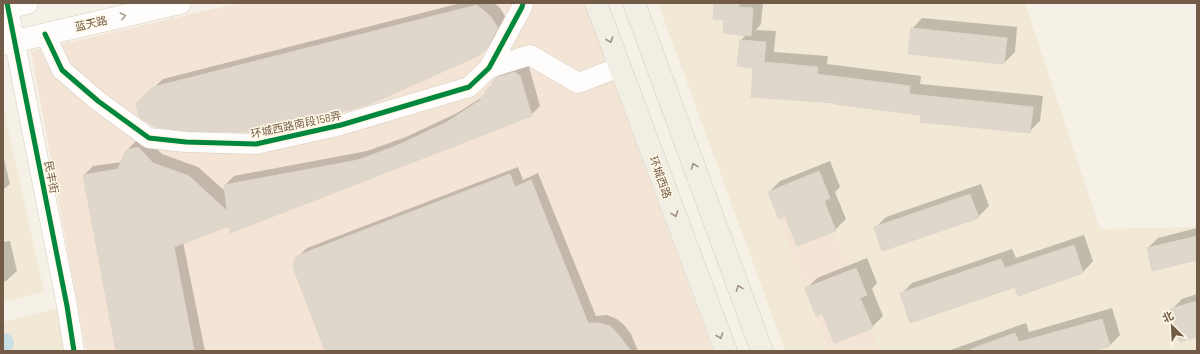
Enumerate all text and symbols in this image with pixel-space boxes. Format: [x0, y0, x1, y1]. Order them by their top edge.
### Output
one-way arrow [120, 12, 126, 20]
street label: 蓝天路 [73, 13, 109, 33]
one-way arrow [605, 36, 614, 43]
street label: 环城西路南段158弄 [250, 108, 342, 140]
street label: 环城西路 [647, 154, 675, 200]
street label: 民丰街 [42, 160, 62, 194]
one-way arrow [690, 163, 698, 170]
one-way arrow [670, 210, 678, 217]
one-way arrow [735, 285, 743, 292]
north arrow [1152, 306, 1192, 346]
text: 北 [1160, 308, 1175, 325]
one-way arrow [716, 332, 724, 339]

